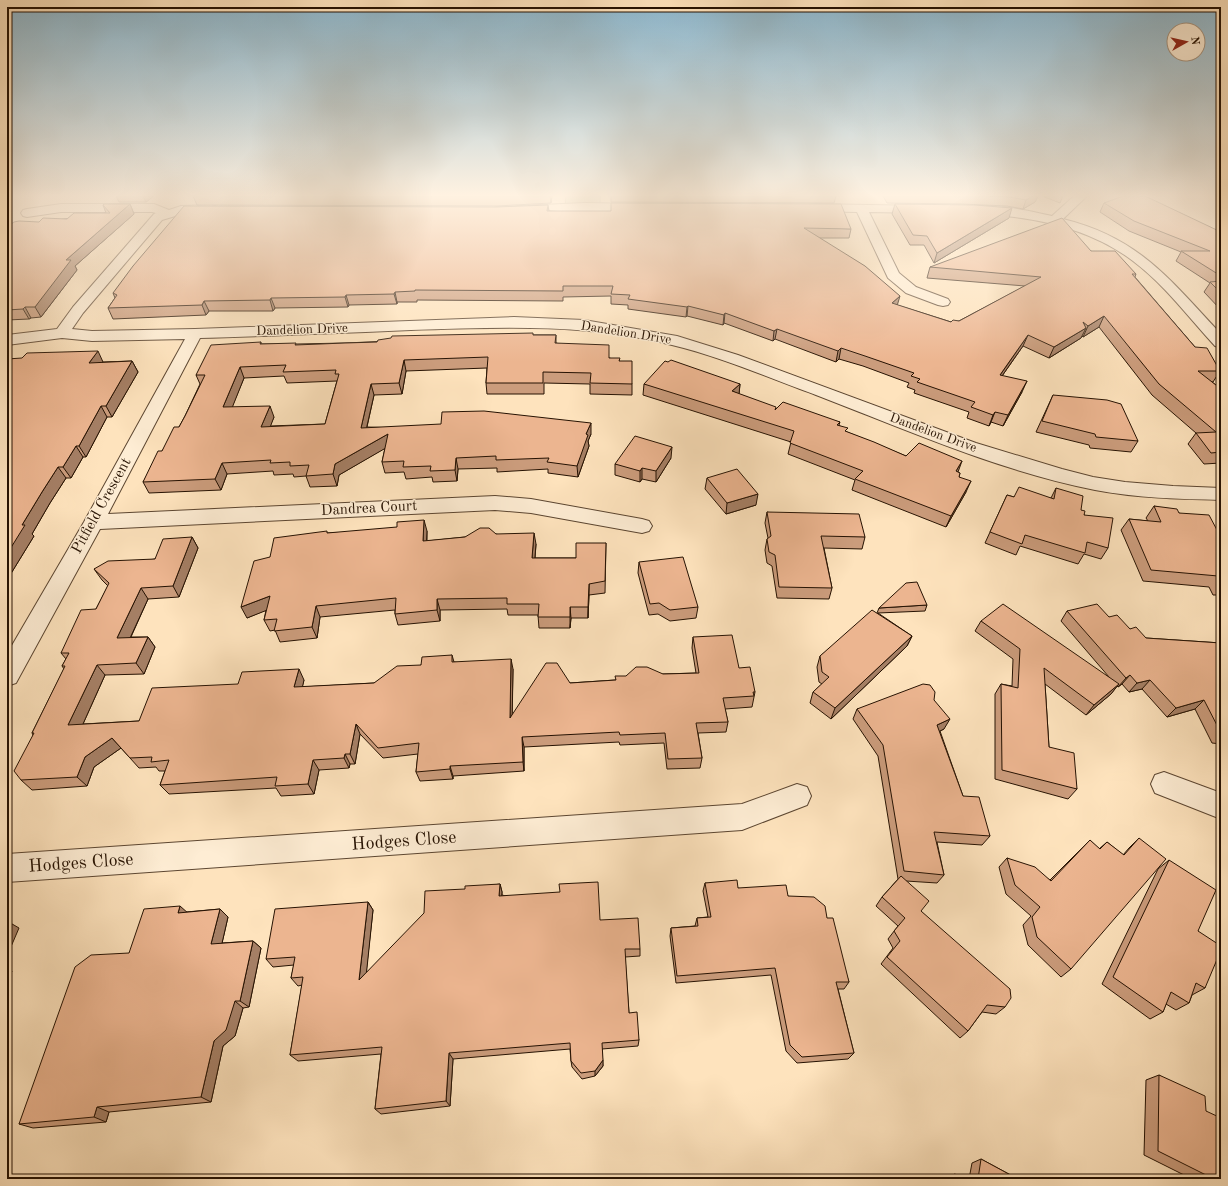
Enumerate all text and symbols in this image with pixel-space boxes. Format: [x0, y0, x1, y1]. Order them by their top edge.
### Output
north arrow [1166, 22, 1206, 62]
text: N [1188, 36, 1201, 46]
street label: Dandelion Drive [580, 319, 672, 347]
street label: Dandelion Drive [256, 322, 348, 338]
street label: Dandelion Drive [888, 411, 978, 455]
street label: Pitfield Crescent [70, 456, 134, 556]
street label: Dandrea Court [320, 499, 418, 519]
street label: Hodges Close [351, 828, 457, 854]
street label: Hodges Close [28, 850, 134, 876]

